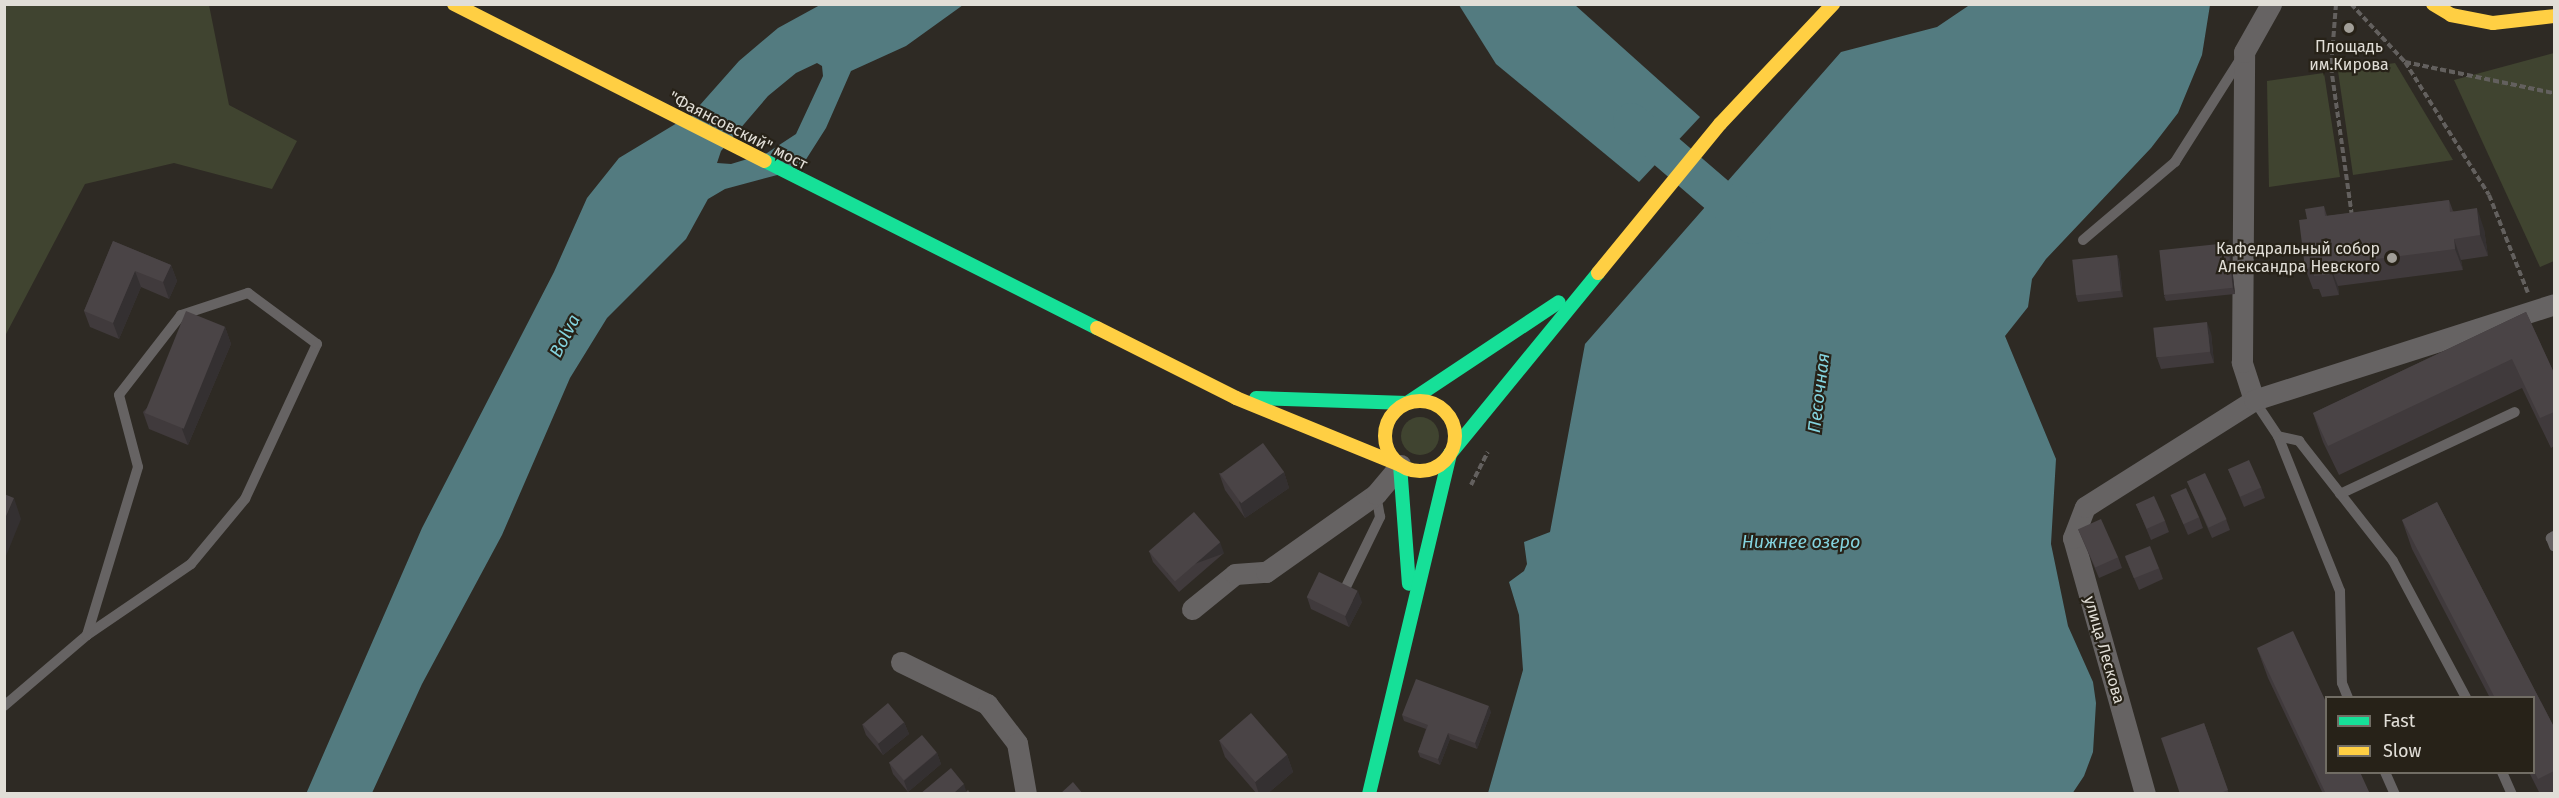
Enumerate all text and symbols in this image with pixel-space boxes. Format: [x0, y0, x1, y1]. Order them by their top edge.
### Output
marker: Площадь им.Кирова [2342, 21, 2356, 35]
place label: Площадь им.Кирова [2309, 37, 2389, 75]
street label: "Фаянсовский" мост [666, 88, 810, 174]
place label: Кафедральный собор Александра Невского [2216, 239, 2380, 277]
marker: Кафедральный собор Александра Невского [2385, 251, 2399, 265]
water label: Bolva [545, 311, 585, 361]
water label: Песочная [1803, 352, 1835, 434]
water label: Нижнее озеро [1742, 531, 1860, 553]
street label: улица Лескова [2080, 594, 2128, 706]
legend [2325, 696, 2535, 774]
text: Fast [2383, 710, 2415, 732]
text: Slow [2383, 740, 2421, 762]

